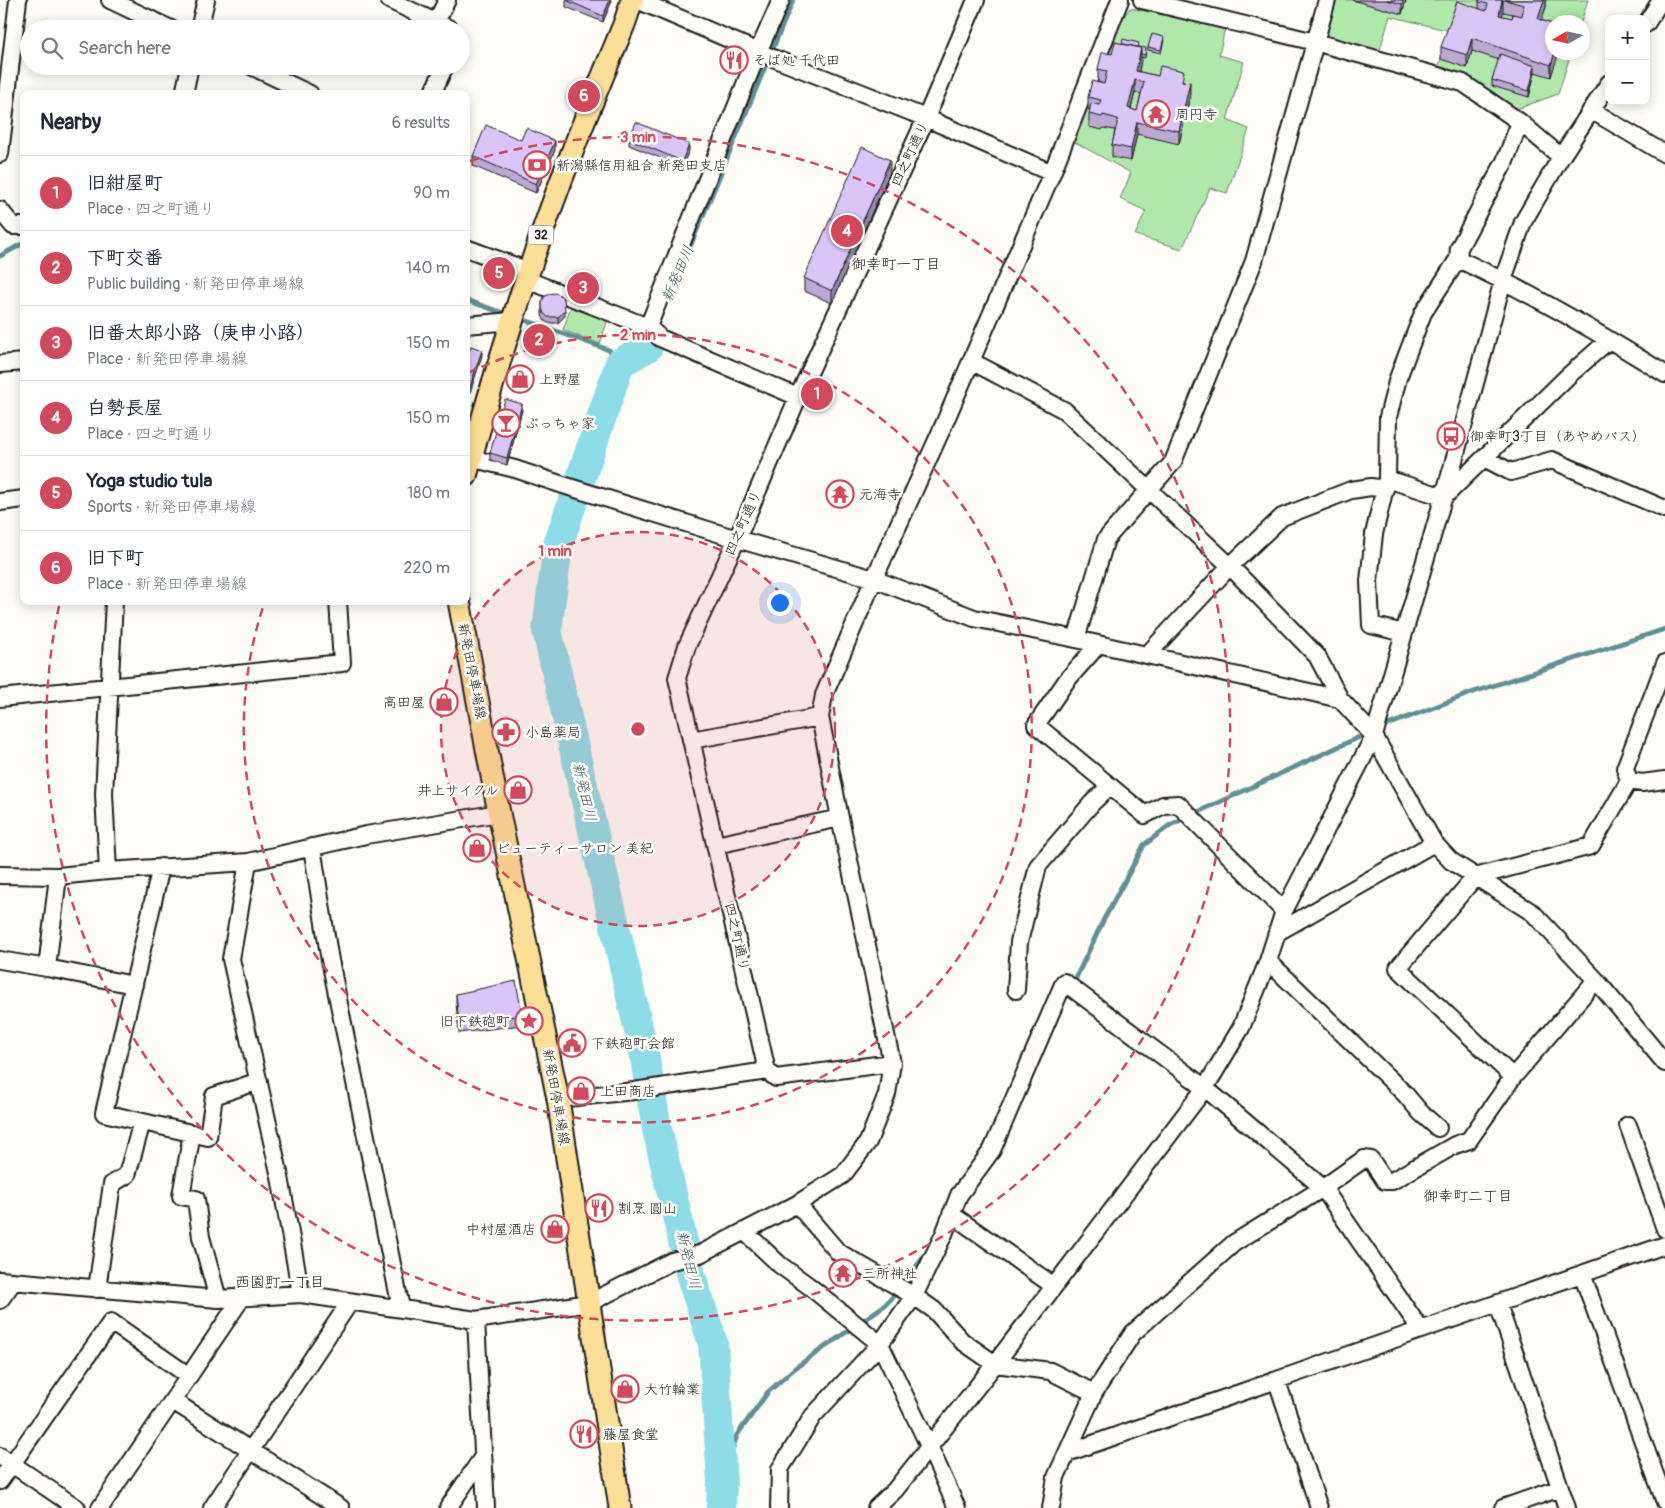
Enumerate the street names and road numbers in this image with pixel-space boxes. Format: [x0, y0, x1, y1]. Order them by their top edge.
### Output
street label: 四之町通り [888, 119, 932, 189]
road number: 32 [528, 226, 554, 244]
street label: 四之町通り [721, 488, 765, 558]
street label: 新発田停車場線 [454, 621, 490, 721]
street label: 四之町通り [721, 901, 753, 973]
street label: 新発田停車場線 [539, 1047, 573, 1147]

